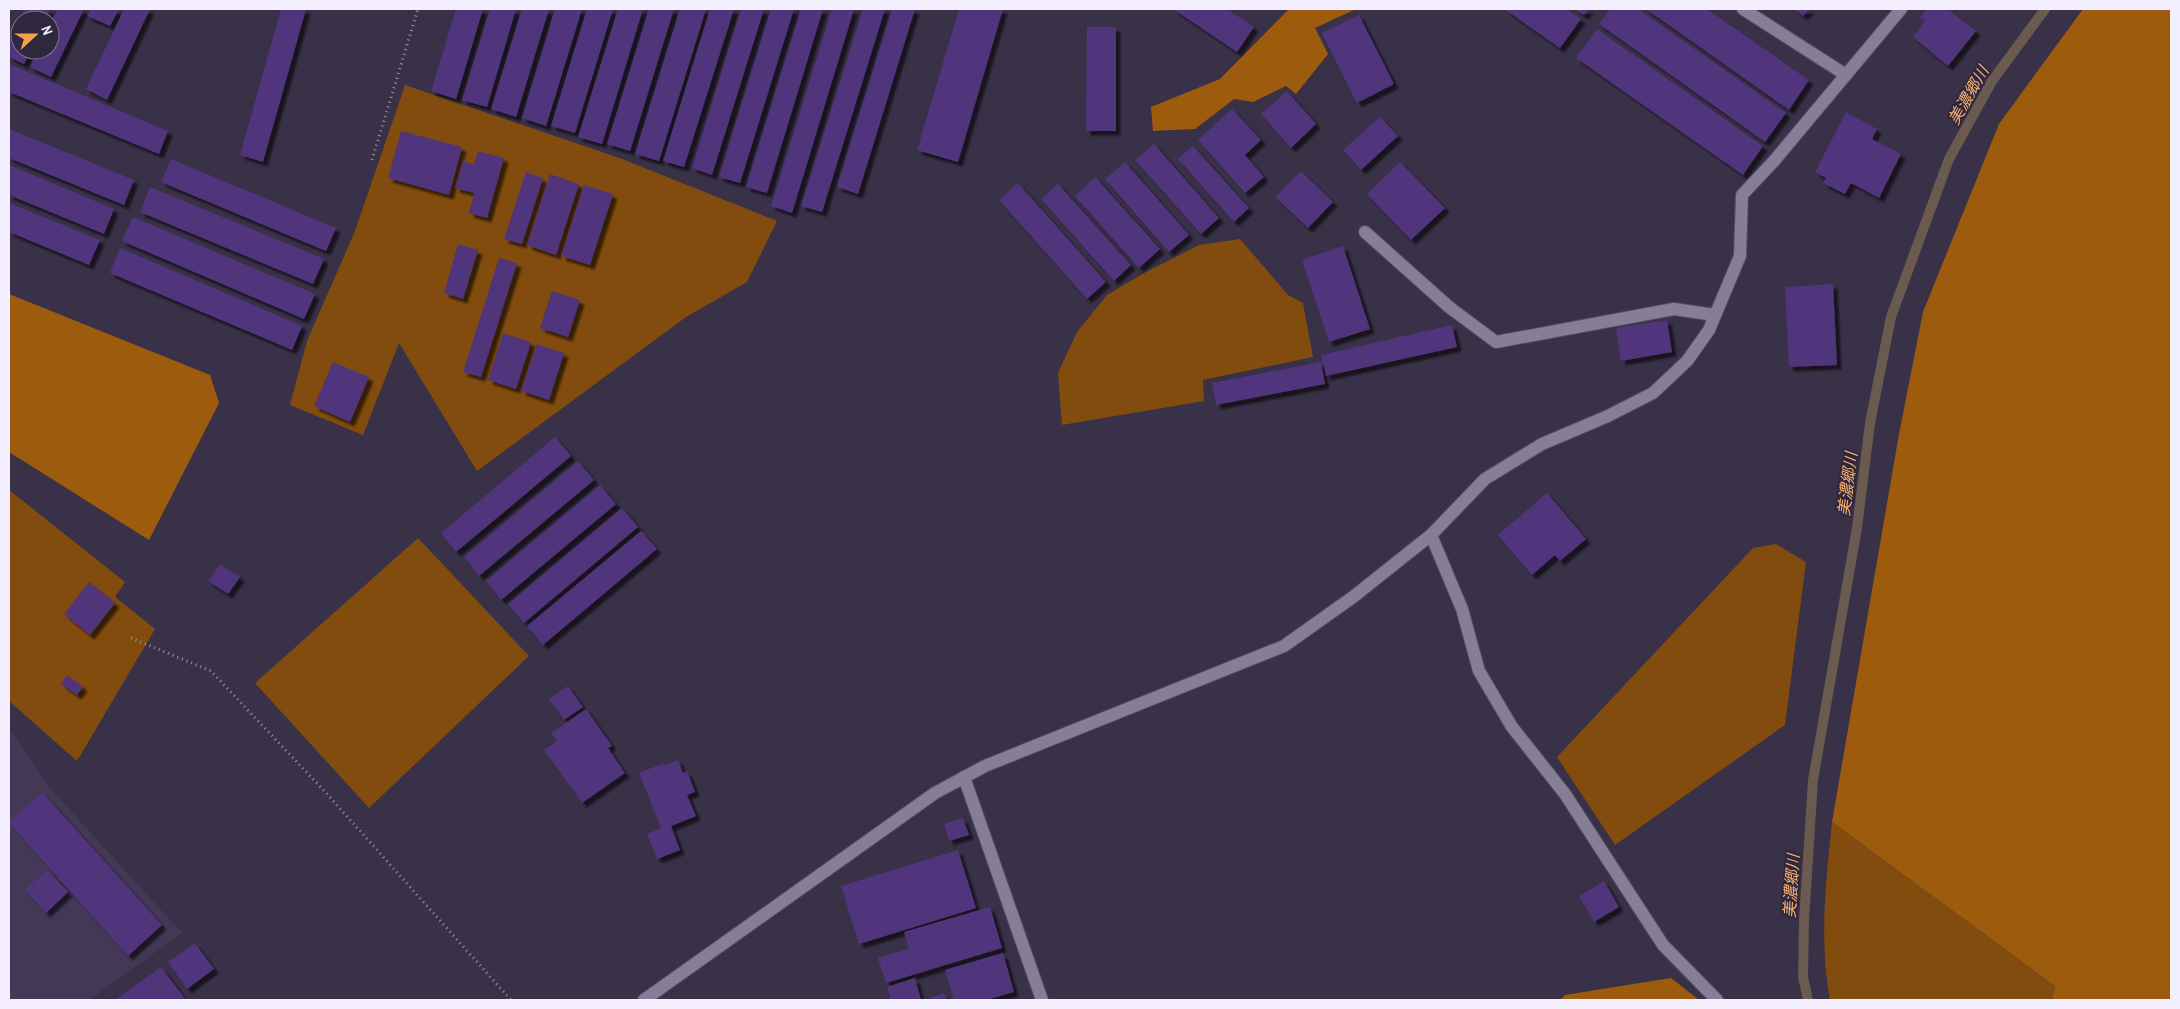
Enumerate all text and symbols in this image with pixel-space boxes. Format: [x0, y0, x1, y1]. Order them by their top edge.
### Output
north arrow [10, 10, 60, 60]
text: N [37, 23, 57, 37]
water label: 美濃郷川 [1942, 60, 1995, 128]
water label: 美濃郷川 [1832, 449, 1862, 517]
water label: 美濃郷川 [1778, 851, 1804, 919]

